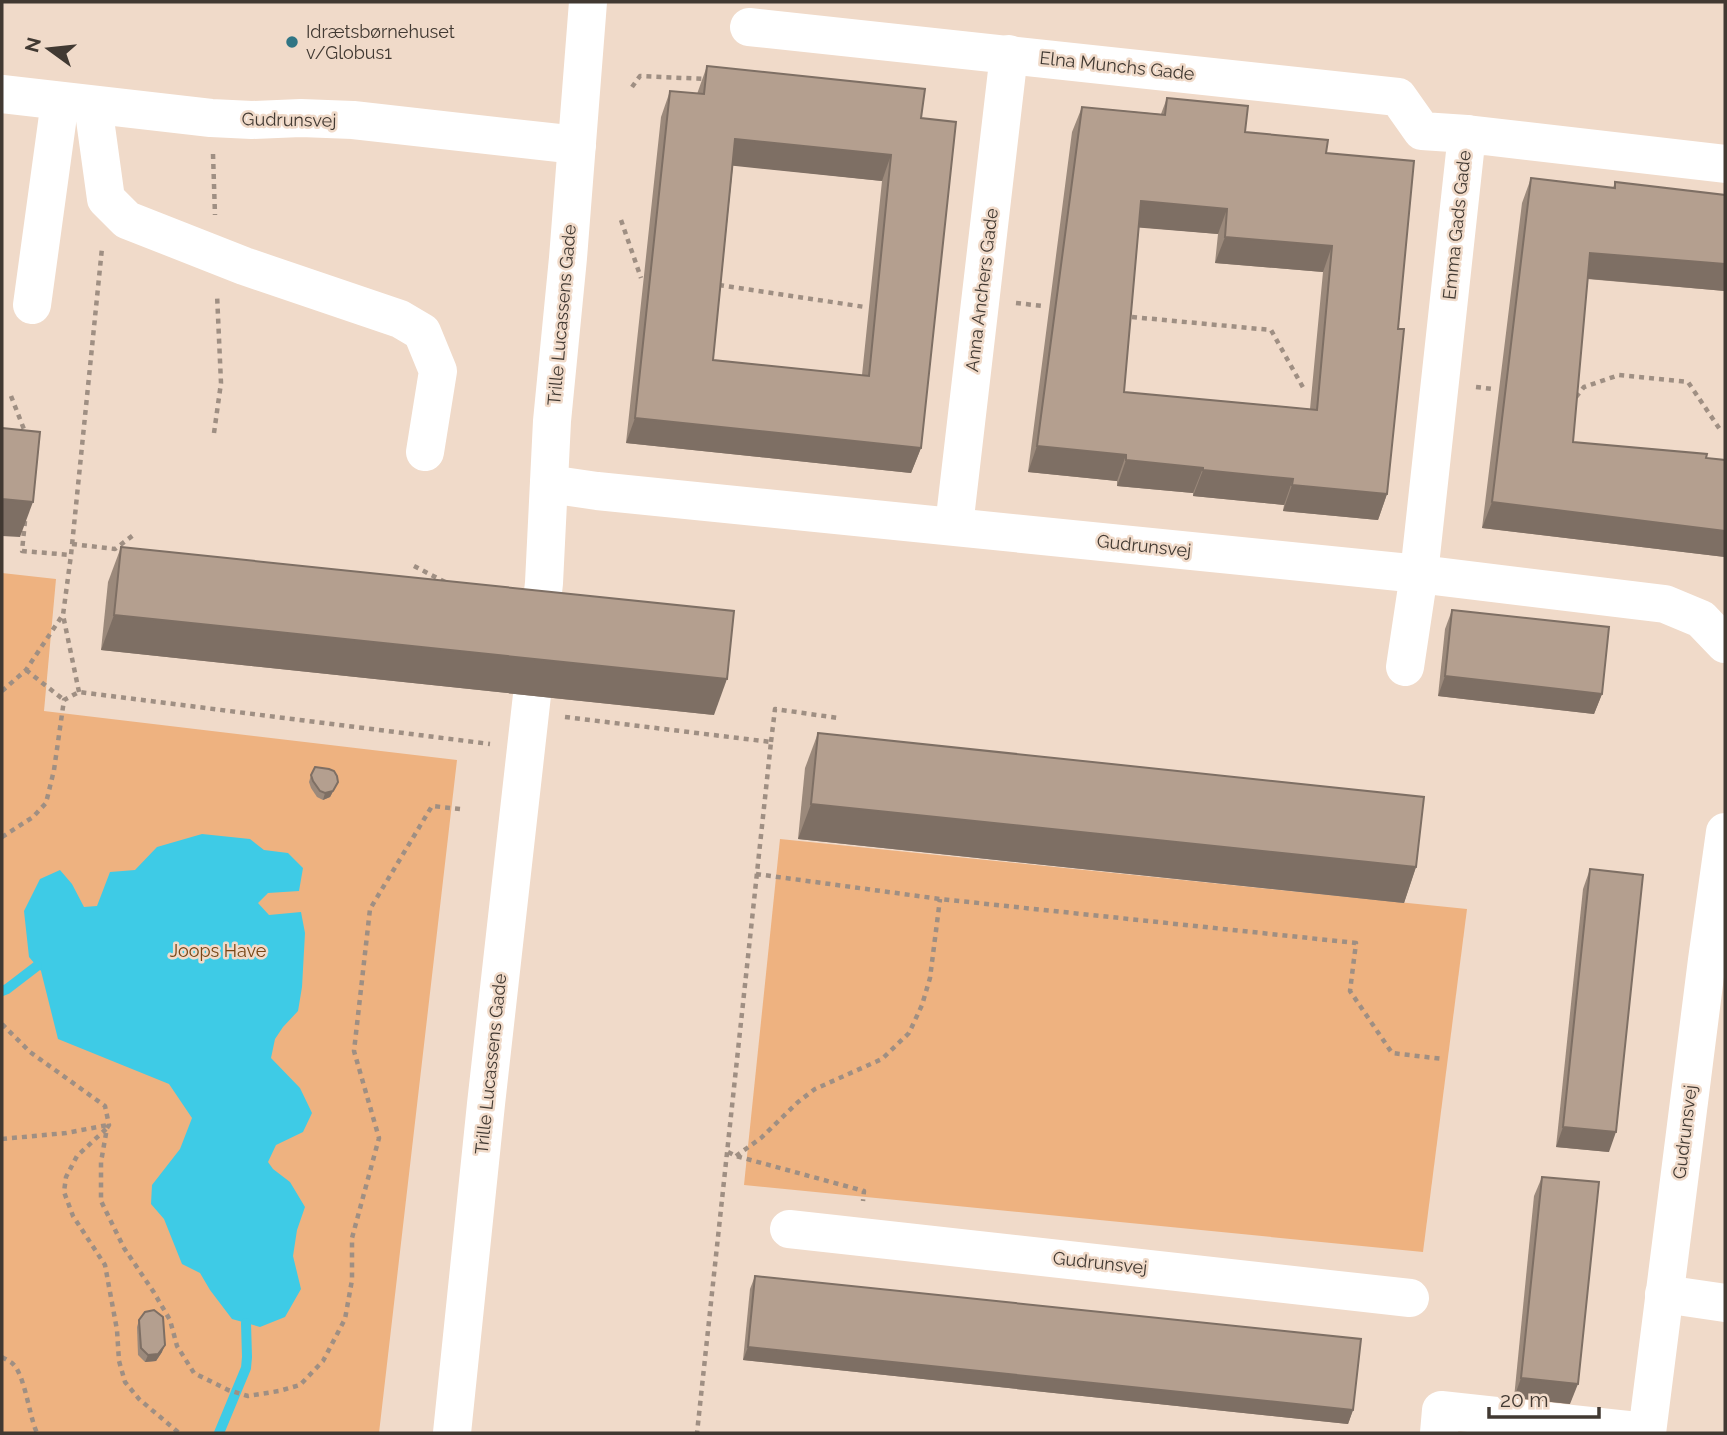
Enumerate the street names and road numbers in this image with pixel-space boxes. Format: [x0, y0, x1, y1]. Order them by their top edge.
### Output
street label: Elna Munchs Gade [1038, 47, 1196, 84]
street label: Gudrunsvej [241, 108, 337, 131]
street label: Emma Gads Gade [1438, 149, 1475, 301]
street label: Anna Anchers Gade [961, 207, 1002, 373]
street label: Trille Lucassens Gade [543, 223, 580, 406]
street label: Gudrunsvej [1096, 530, 1192, 561]
street label: Trille Lucassens Gade [471, 972, 510, 1155]
street label: Gudrunsvej [1668, 1084, 1701, 1180]
street label: Gudrunsvej [1052, 1247, 1148, 1278]

